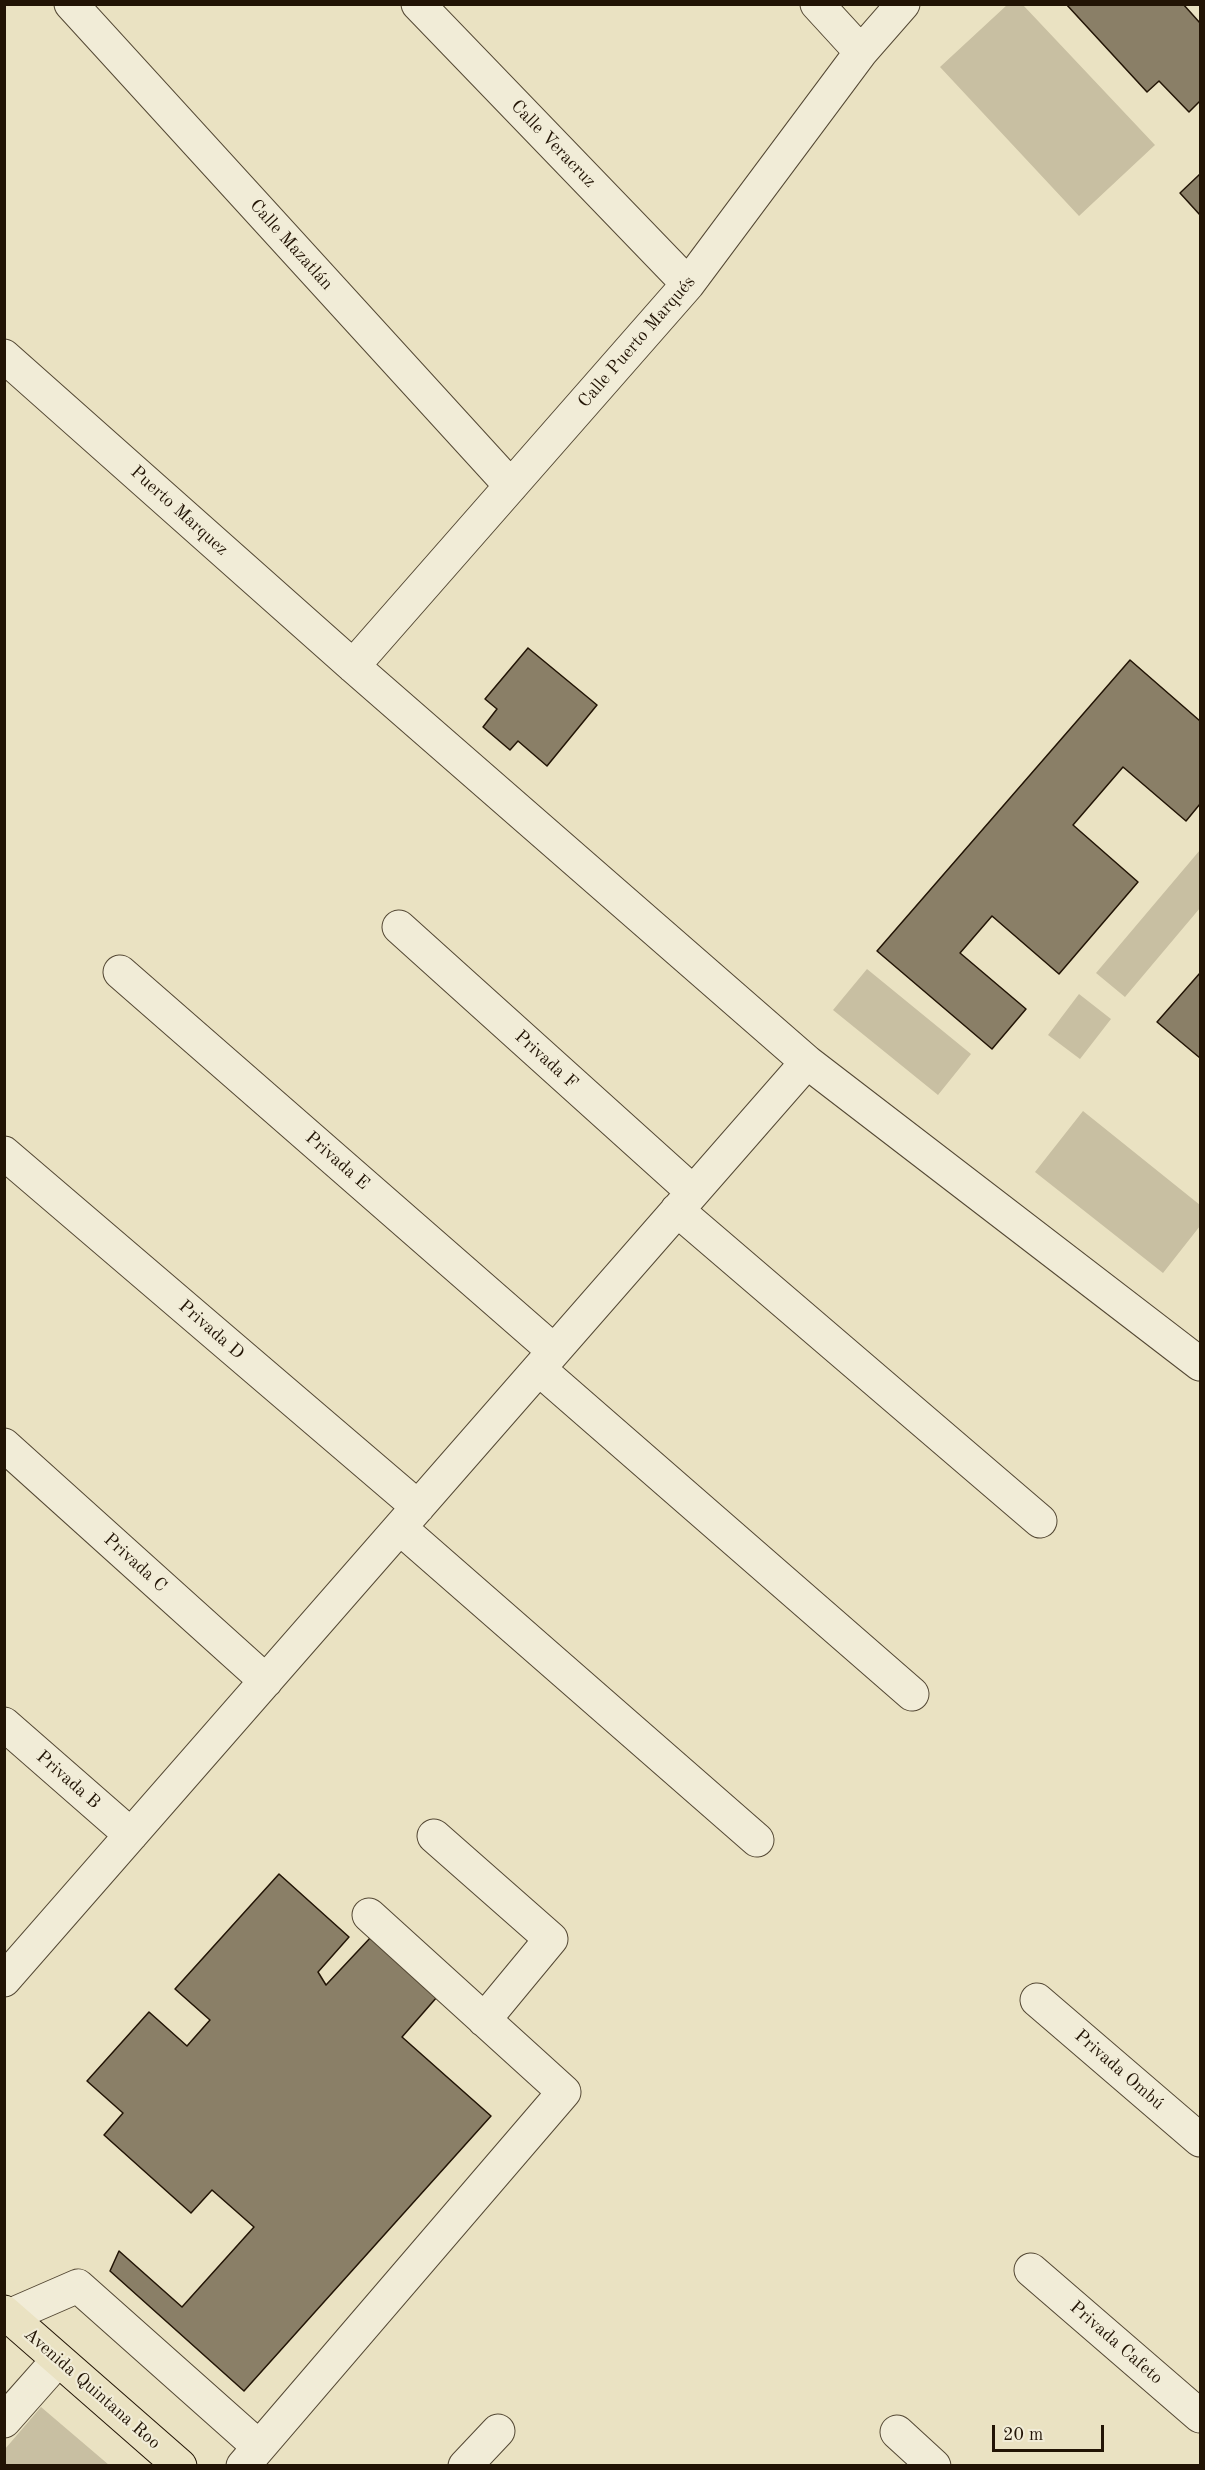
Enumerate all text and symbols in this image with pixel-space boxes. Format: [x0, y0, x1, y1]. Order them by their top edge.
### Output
street label: Calle Veracruz [506, 96, 600, 192]
street label: Calle Mazatlán [245, 195, 337, 295]
street label: Calle Puerto Marqués [574, 272, 700, 412]
street label: Puerto Marquez [126, 461, 232, 561]
street label: Privada F [510, 1026, 582, 1094]
street label: Privada E [300, 1127, 374, 1195]
street label: Privada D [174, 1296, 248, 1364]
street label: Privada C [99, 1529, 171, 1597]
street label: Privada B [31, 1746, 105, 1814]
street label: Privada Ombú [1070, 2025, 1168, 2115]
street label: Privada Cafeto [1065, 2297, 1167, 2389]
street label: Avenida Quintana Roo [19, 2324, 165, 2454]
scale bar [995, 2413, 1108, 2451]
text: 20 m [1003, 2426, 1043, 2444]

